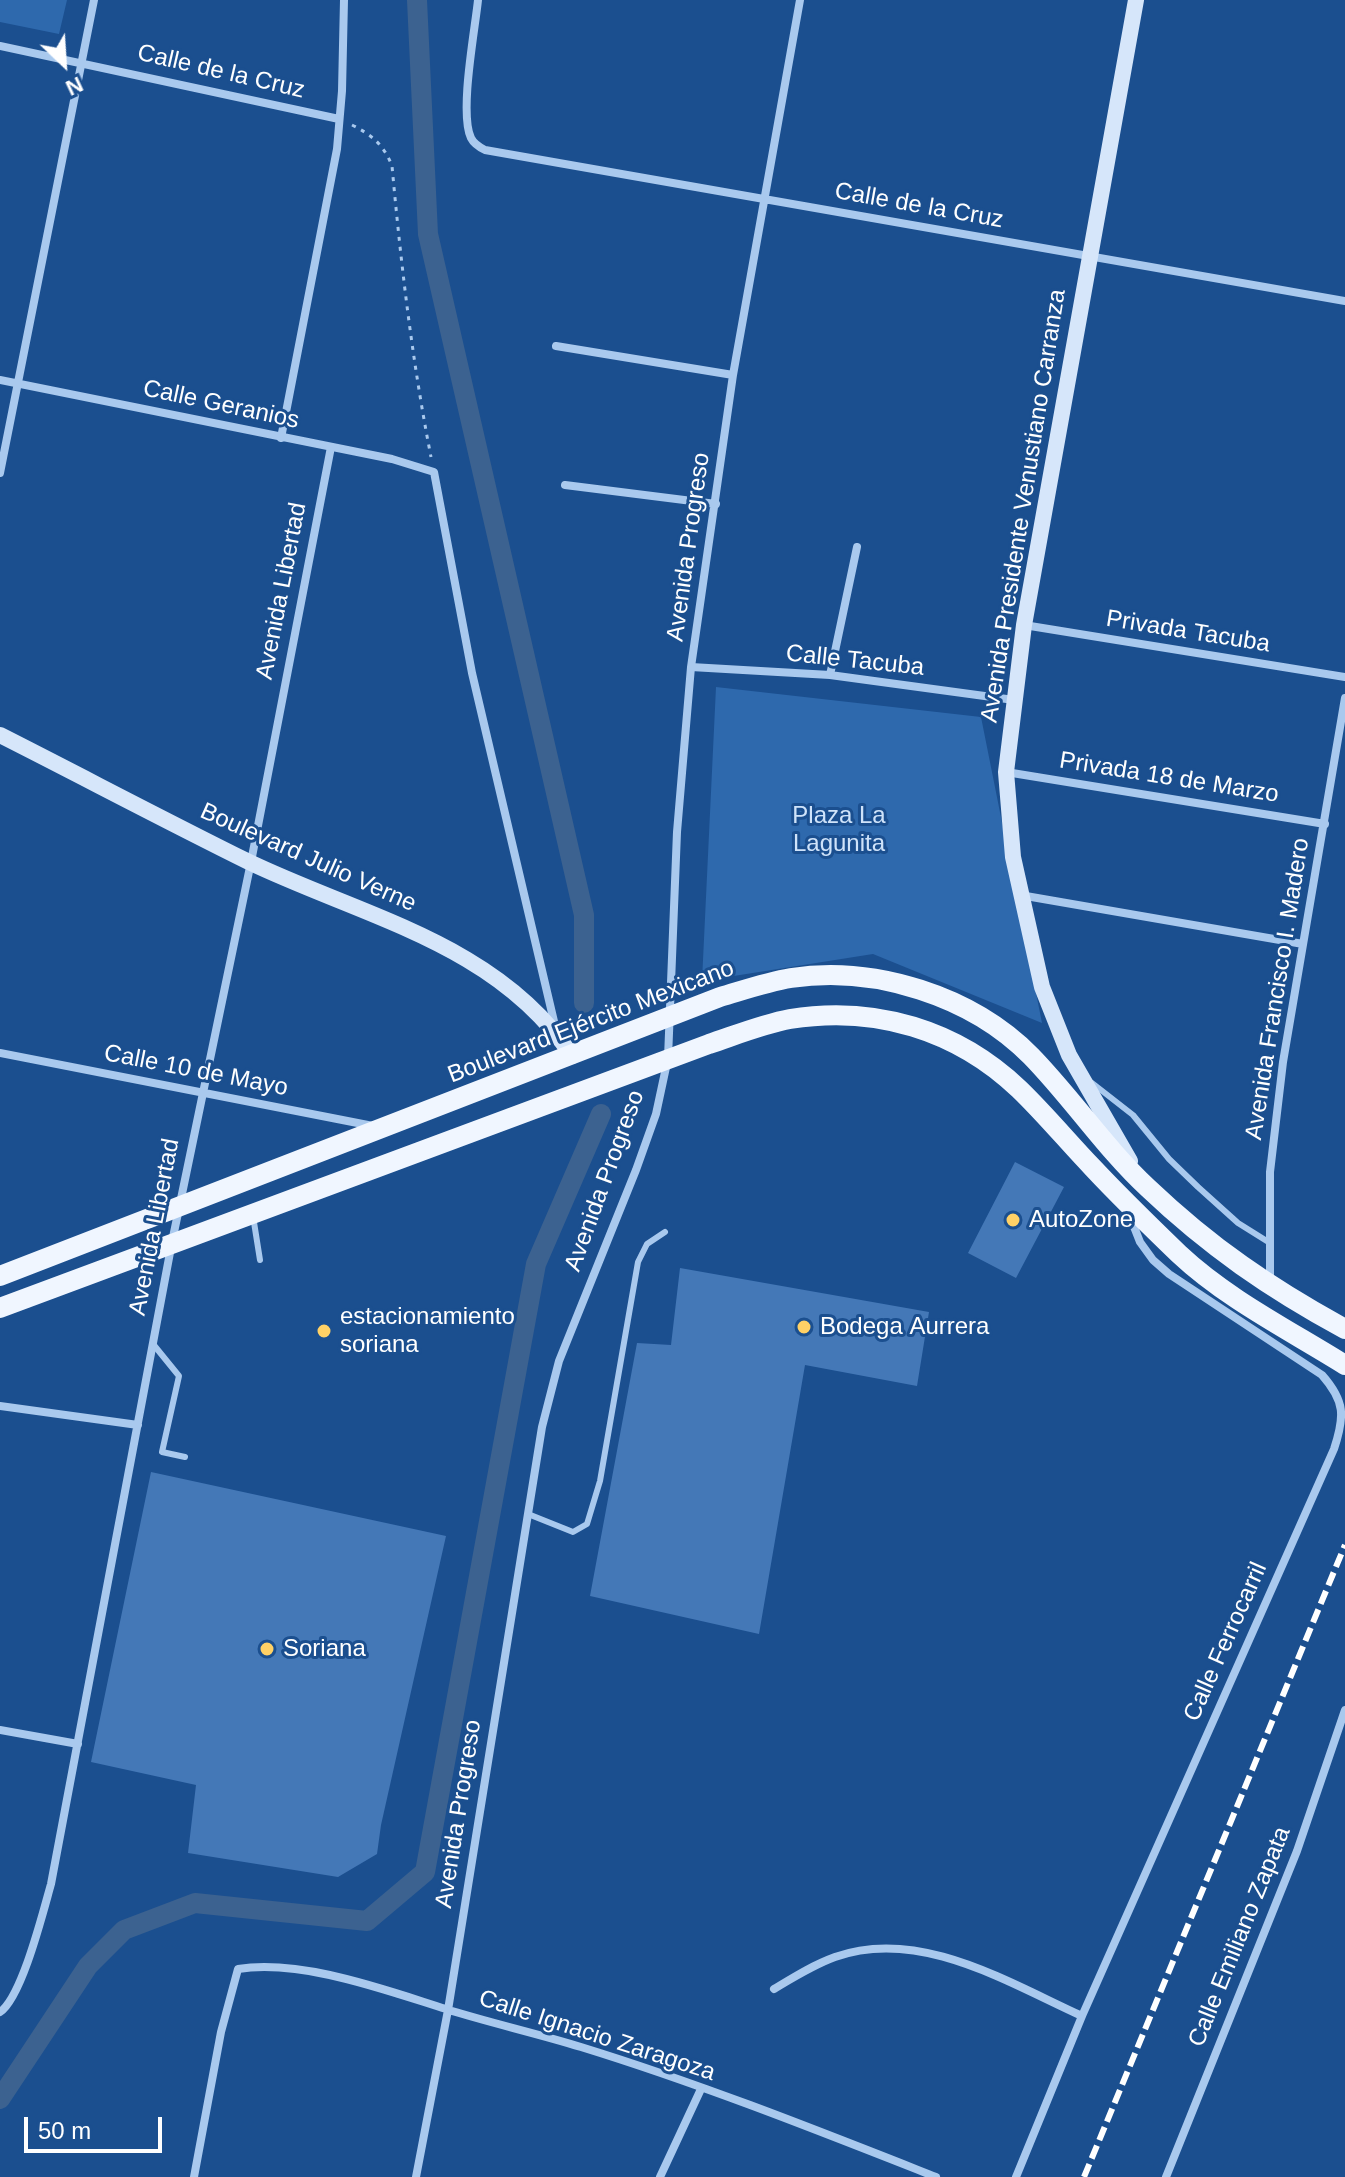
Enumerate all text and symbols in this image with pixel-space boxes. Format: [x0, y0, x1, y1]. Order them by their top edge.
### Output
north arrow [24, 24, 104, 104]
street label: Calle de la Cruz [135, 39, 307, 105]
text: N [62, 72, 87, 101]
street label: Calle de la Cruz [832, 177, 1006, 235]
street label: Avenida Presidente Venustiano Carranza [975, 287, 1073, 725]
street label: Calle Geranios [140, 374, 302, 436]
street label: Avenida Progreso [661, 451, 717, 643]
street label: Avenida Libertad [251, 500, 313, 682]
street label: Privada Tacuba [1104, 605, 1272, 659]
street label: Calle Tacuba [784, 639, 926, 683]
street label: Privada 18 de Marzo [1057, 746, 1281, 810]
street label: Boulevard Julio Verne [195, 797, 421, 919]
park label: Plaza La Lagunita [792, 802, 886, 858]
street label: Avenida Francisco I. Madero [1240, 836, 1316, 1142]
street label: Boulevard Ejército Mexicano [444, 954, 738, 1090]
street label: Calle 10 de Mayo [102, 1039, 290, 1103]
street label: Avenida Progreso [559, 1087, 651, 1275]
street label: Avenida Libertad [124, 1136, 186, 1318]
place label: AutoZone [1029, 1206, 1133, 1234]
marker: AutoZone [1004, 1211, 1022, 1229]
place label: estacionamiento soriana [340, 1303, 515, 1359]
place label: Bodega Aurrera [820, 1313, 989, 1341]
marker: Bodega Aurrera [795, 1318, 813, 1336]
marker: estacionamiento soriana [315, 1322, 333, 1340]
street label: Calle Ferrocarril [1178, 1558, 1274, 1726]
place label: Soriana [283, 1635, 366, 1663]
marker: Soriana [258, 1640, 276, 1658]
street label: Avenida Progreso [430, 1718, 488, 1910]
street label: Calle Emiliano Zapata [1183, 1823, 1297, 2051]
street label: Calle Ignacio Zaragoza [475, 1984, 719, 2088]
scale bar [28, 2101, 166, 2151]
text: 50 m [38, 2117, 91, 2144]

